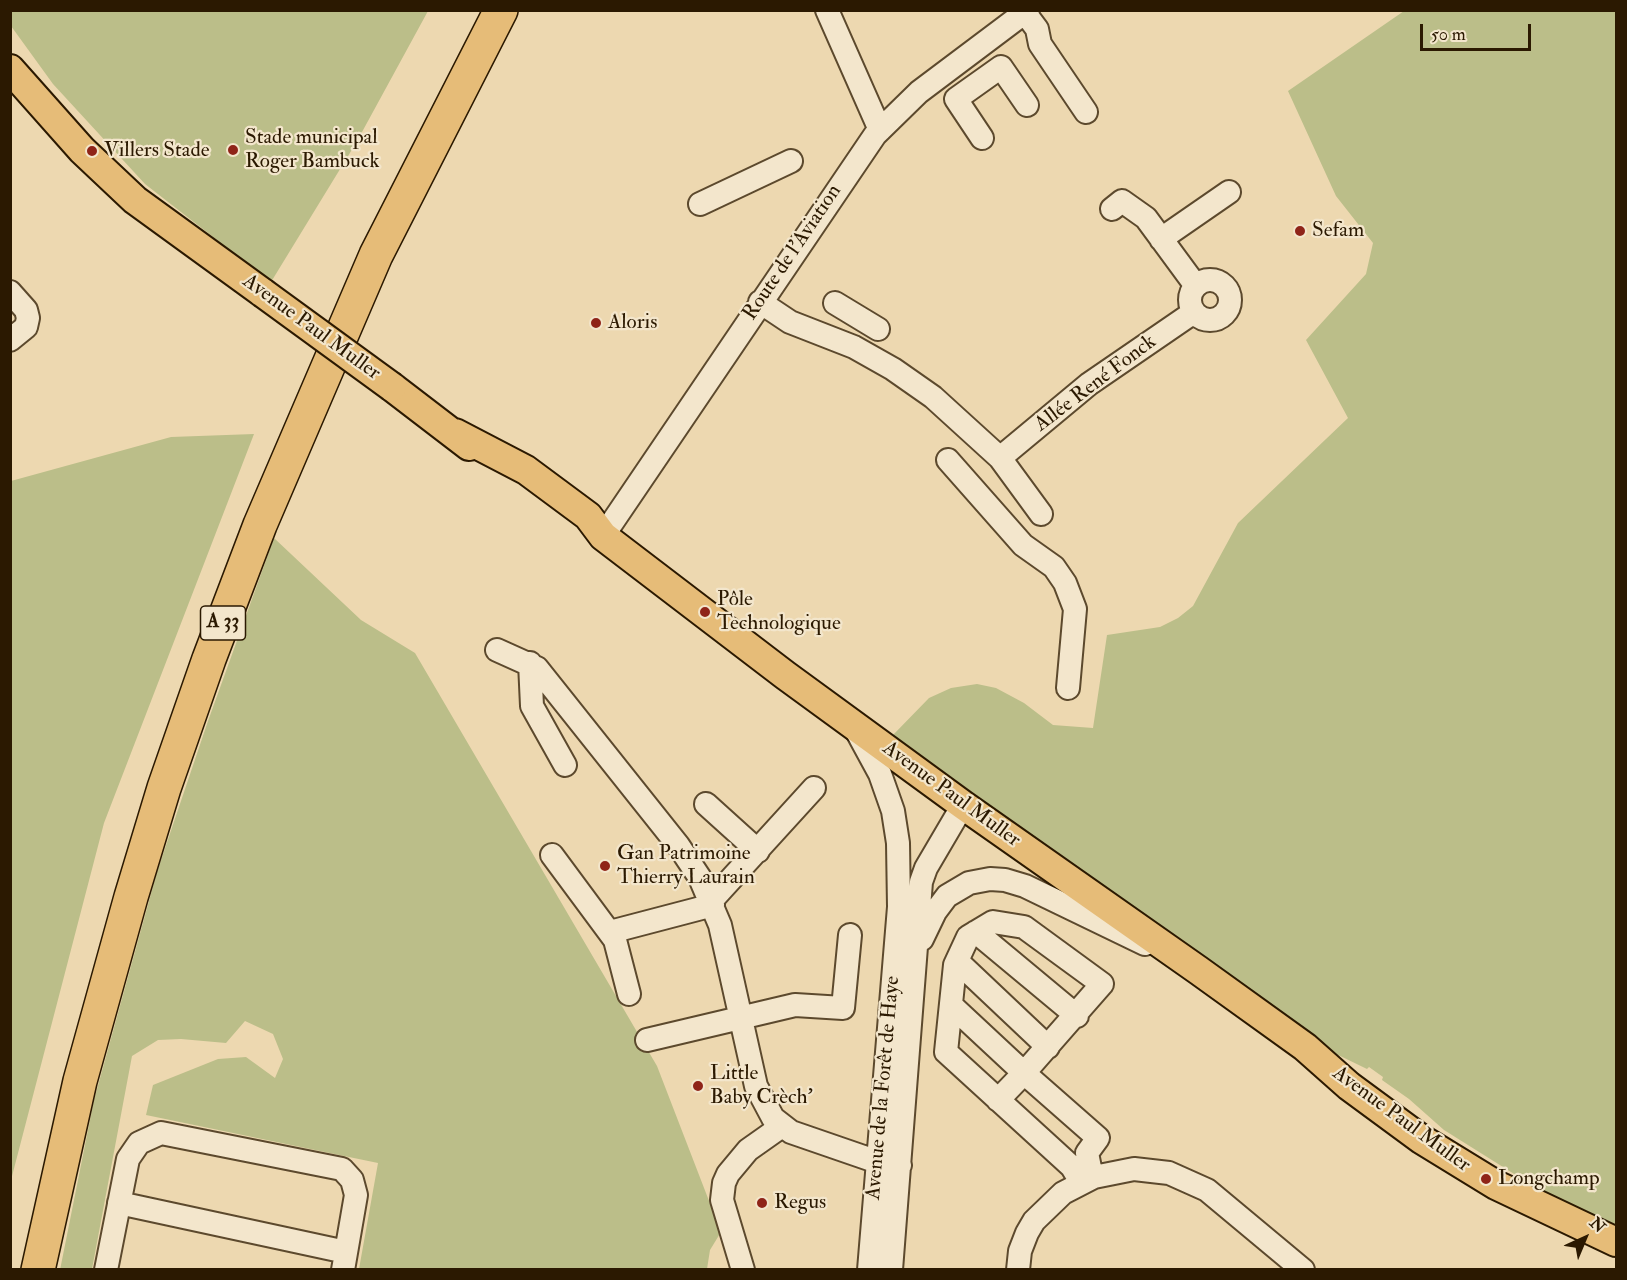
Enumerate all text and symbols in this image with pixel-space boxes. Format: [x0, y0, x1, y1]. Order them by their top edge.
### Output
scale bar [1423, 12, 1534, 50]
text: 50 m [1431, 23, 1466, 46]
place label: Stade municipal Roger Bambuck [245, 125, 380, 175]
place label: Villers Stade [104, 138, 210, 164]
marker: Stade municipal Roger Bambuck [226, 143, 240, 157]
marker: Villers Stade [85, 144, 99, 158]
street label: Route de l'Aviation [738, 180, 848, 326]
place label: Sefam [1312, 218, 1364, 244]
marker: Sefam [1293, 224, 1307, 238]
street label: Avenue Paul Muller [237, 269, 385, 387]
place label: Aloris [608, 310, 657, 336]
marker: Aloris [589, 316, 603, 330]
street label: Allée René Fonck [1030, 330, 1162, 438]
place label: Pôle Technologique [717, 587, 841, 637]
marker: Pôle Technologique [698, 605, 712, 619]
road number: A 33 [200, 606, 246, 640]
street label: Avenue Paul Muller [877, 736, 1025, 854]
place label: Gan Patrimoine Thierry Laurain [617, 841, 755, 891]
marker: Gan Patrimoine Thierry Laurain [598, 859, 612, 873]
street label: Avenue de la Forêt de Haye [862, 975, 906, 1201]
place label: Little Baby Crèch' [710, 1061, 813, 1111]
street label: Avenue Paul Muller [1327, 1061, 1475, 1179]
marker: Little Baby Crèch' [691, 1079, 705, 1093]
place label: Longchamp [1498, 1166, 1600, 1192]
marker: Longchamp [1479, 1172, 1493, 1186]
place label: Regus [774, 1190, 826, 1216]
marker: Regus [755, 1196, 769, 1210]
north arrow [1555, 1208, 1615, 1268]
text: N [1585, 1213, 1610, 1237]

